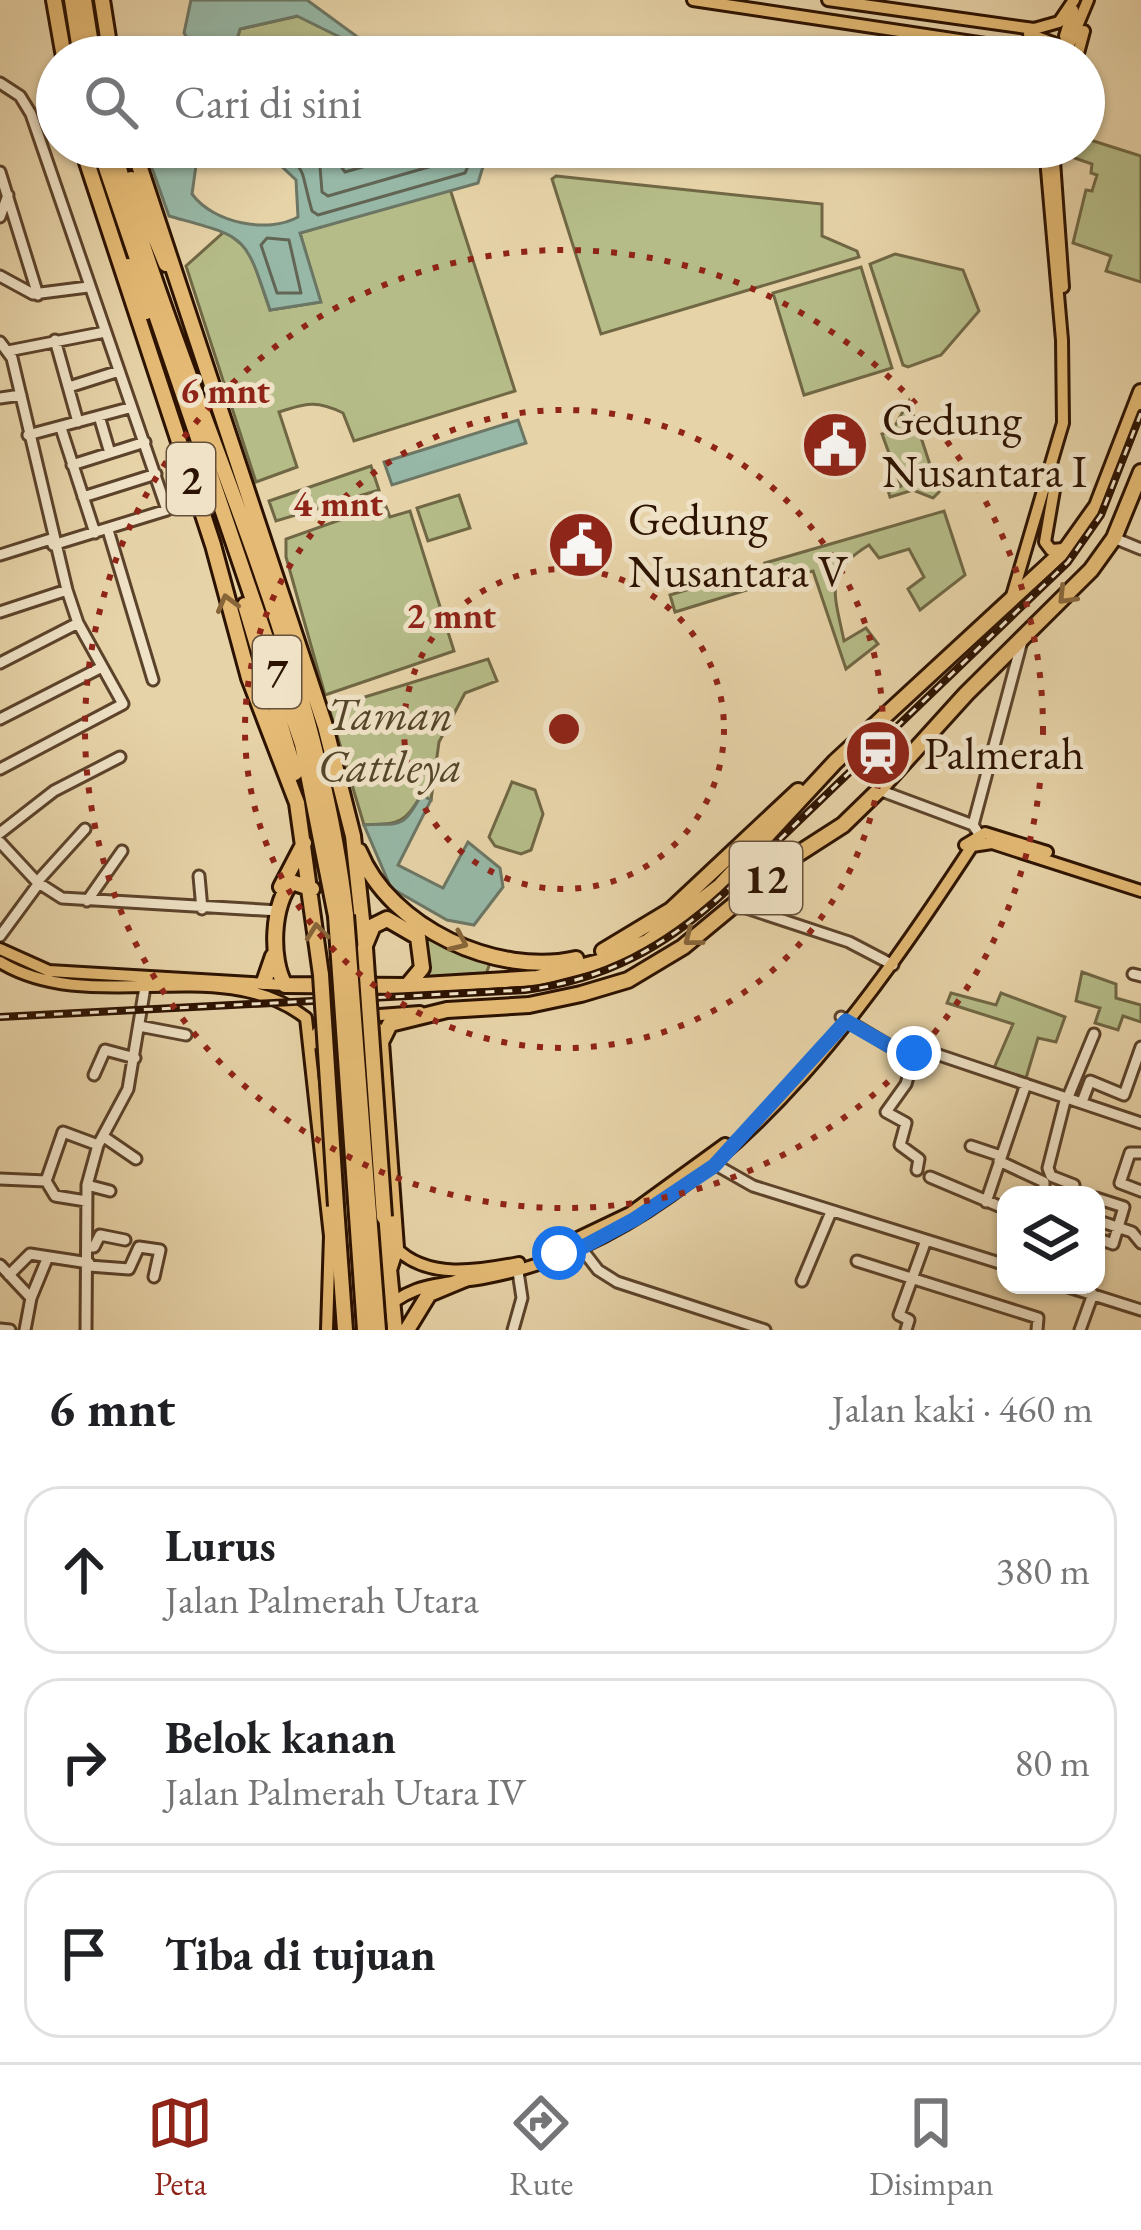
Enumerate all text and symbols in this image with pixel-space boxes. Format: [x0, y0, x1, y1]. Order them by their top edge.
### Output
search box [36, 36, 1105, 168]
icon: search [78, 69, 144, 135]
text: Cari di sini [174, 73, 362, 131]
text: 6 mnt [180, 367, 270, 414]
place label: Gedung Nusantara I [882, 390, 1087, 500]
public building icon: Gedung Nusantara I [800, 410, 870, 480]
road number: 2 [167, 443, 215, 515]
text: 4 mnt [293, 480, 383, 527]
place label: Gedung Nusantara V [628, 490, 849, 600]
public building icon: Gedung Nusantara V [546, 510, 616, 580]
one-way arrow [1059, 582, 1081, 604]
text: 2 mnt [406, 592, 496, 639]
one-way arrow [216, 593, 241, 614]
road number: 7 [253, 636, 301, 708]
park label: Taman Cattleya [318, 685, 462, 795]
centre of rings [543, 708, 585, 750]
station icon: Palmerah [843, 718, 913, 788]
place label: Palmerah [924, 724, 1084, 782]
road number: 12 [730, 842, 802, 914]
one-way arrow [305, 922, 330, 941]
one-way arrow [684, 924, 706, 945]
one-way arrow [447, 928, 468, 952]
route end [887, 1026, 941, 1080]
map controls [997, 1186, 1105, 1294]
button: layers [997, 1186, 1105, 1294]
route start [532, 1226, 586, 1280]
text: 6 mnt [48, 1375, 175, 1441]
text: Jalan kaki · 460 m [831, 1383, 1093, 1434]
text: Lurus [165, 1516, 276, 1574]
icon: ahead [51, 1537, 117, 1603]
text: 380 m [996, 1545, 1090, 1596]
text: Jalan Palmerah Utara [165, 1574, 479, 1625]
text: Belok kanan [165, 1708, 396, 1766]
icon: right [51, 1729, 117, 1795]
text: 80 m [1014, 1737, 1090, 1788]
text: Jalan Palmerah Utara IV [165, 1766, 526, 1817]
icon: arrive [51, 1921, 117, 1987]
text: Tiba di tujuan [165, 1925, 436, 1983]
tab: Peta [147, 2090, 213, 2205]
tab: Rute [508, 2090, 574, 2205]
tab: Disimpan [869, 2090, 994, 2205]

